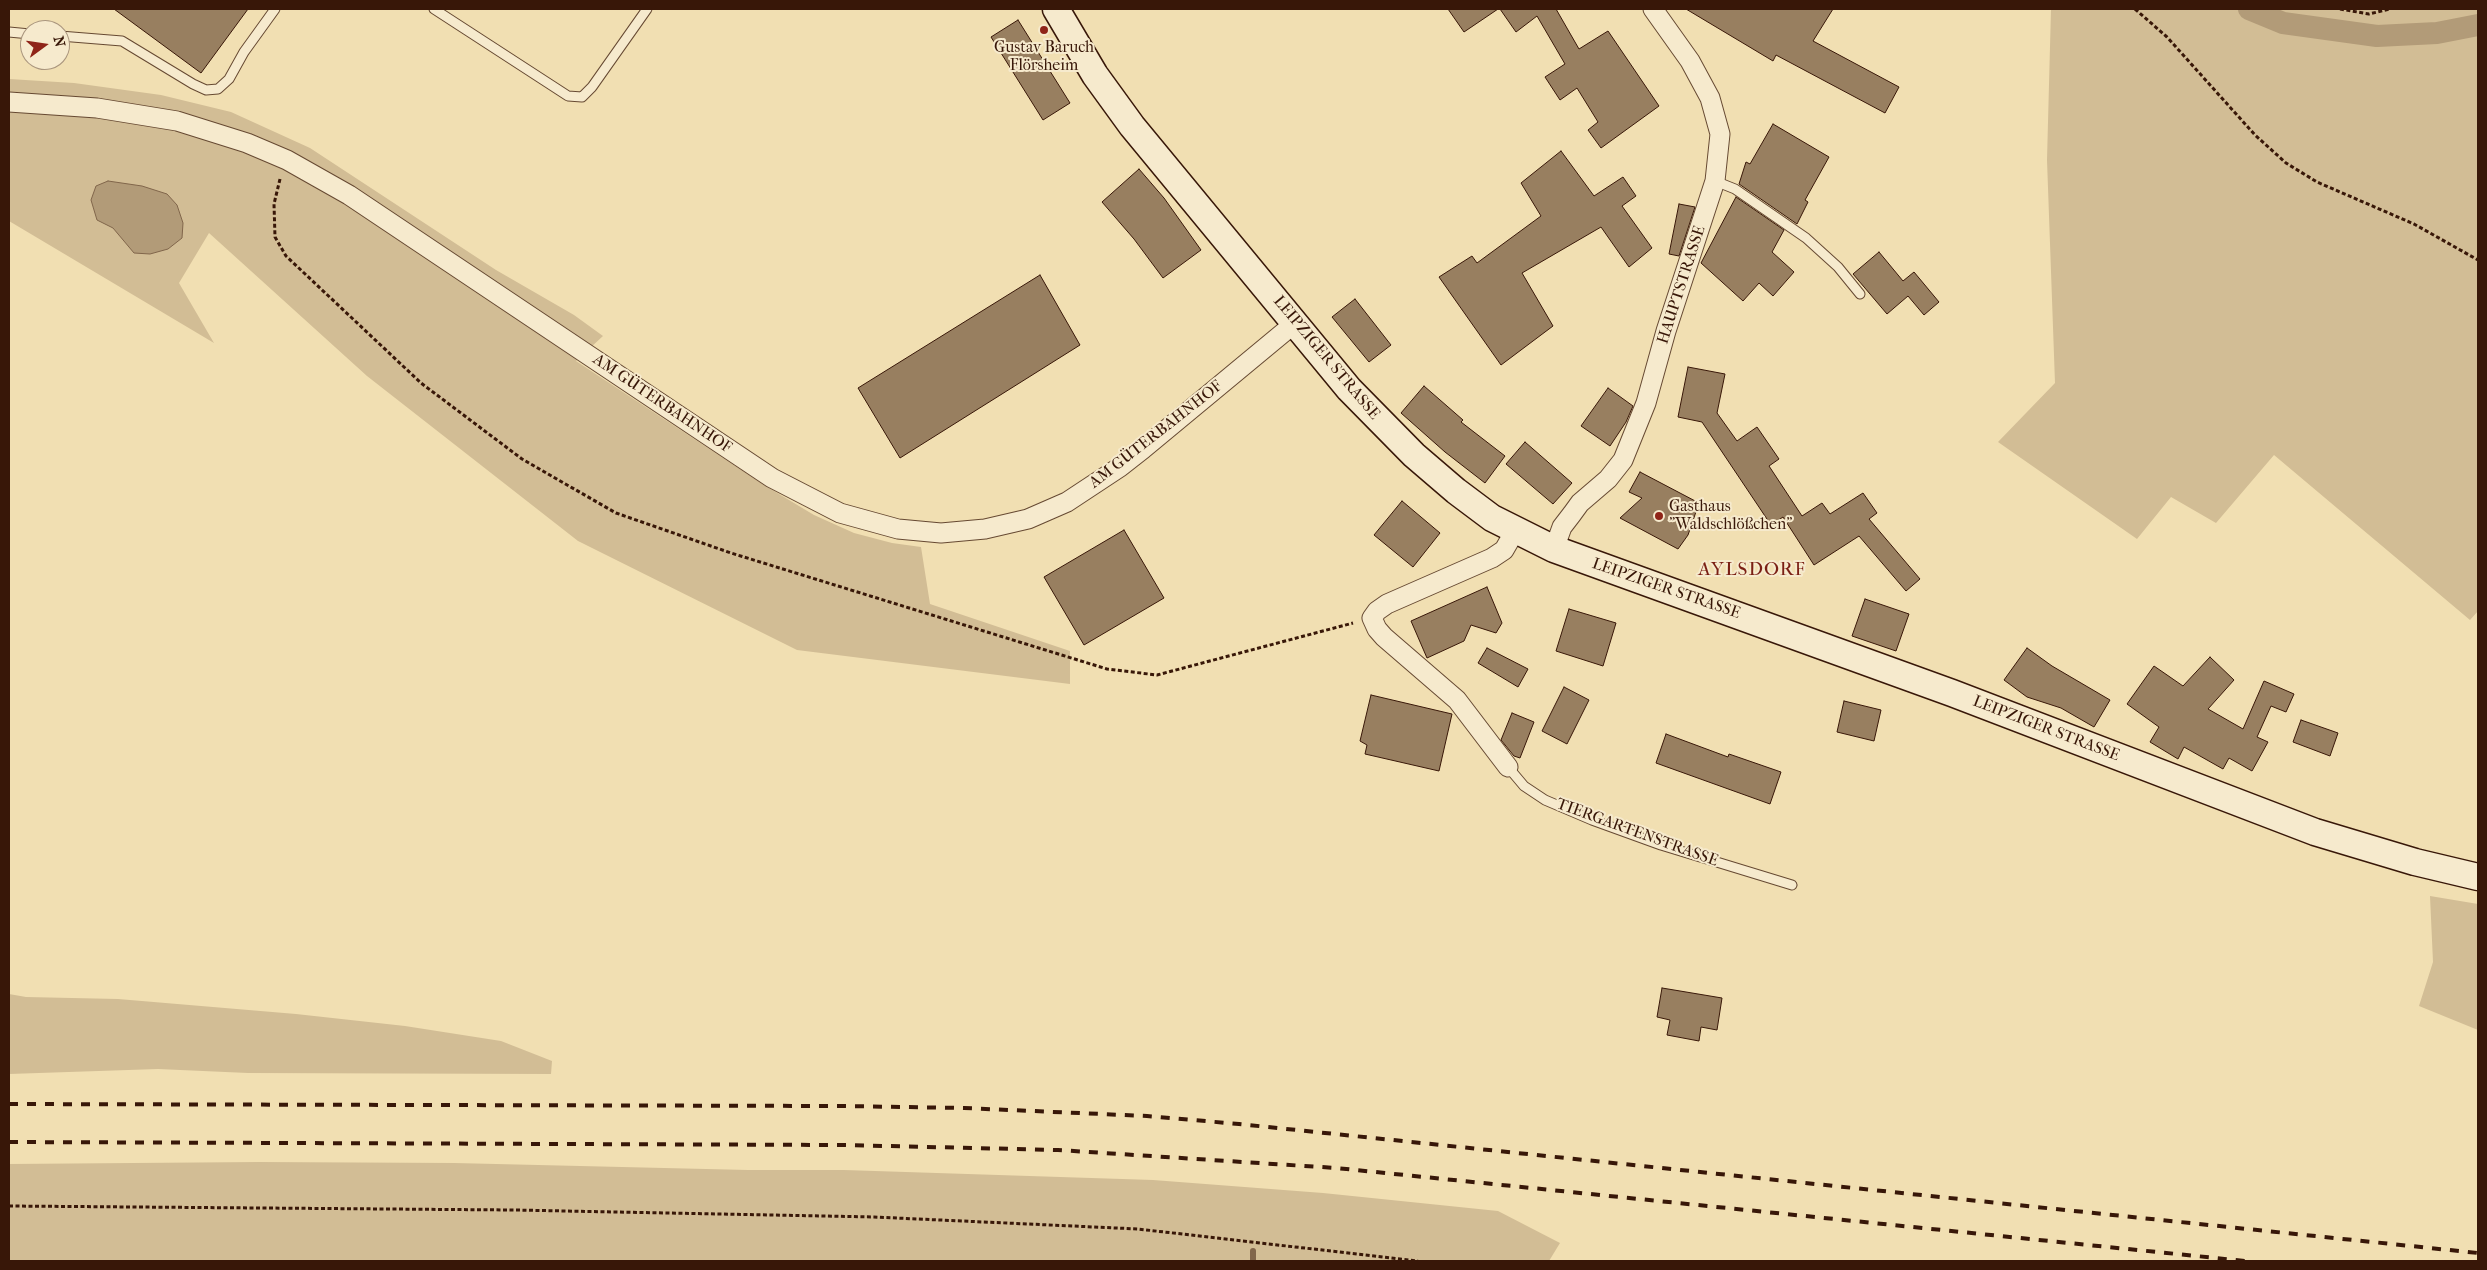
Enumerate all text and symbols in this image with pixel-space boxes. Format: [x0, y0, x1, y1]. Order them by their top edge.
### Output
north arrow [20, 20, 70, 70]
marker: Gustav Baruch Flörsheim [1038, 24, 1050, 36]
text: N [50, 34, 69, 49]
place label: Gustav Baruch Flörsheim [994, 38, 1094, 76]
street label: HAUPTSTRASSE [1654, 223, 1710, 347]
street label: LEIPZIGER STRASSE [1269, 292, 1383, 424]
street label: AM GÜTERBAHNHOF [589, 350, 735, 458]
street label: AM GÜTERBAHNHOF [1086, 377, 1226, 493]
place label: Gasthaus "Waldschlößchen" [1669, 497, 1792, 535]
marker: Gasthaus "Waldschlößchen" [1653, 510, 1665, 522]
street label: LEIPZIGER STRASSE [1589, 555, 1743, 623]
district label: AYLSDORF [1697, 559, 1807, 581]
street label: LEIPZIGER STRASSE [1970, 692, 2122, 766]
street label: TIERGARTENSTRASSE [1554, 795, 1720, 871]

